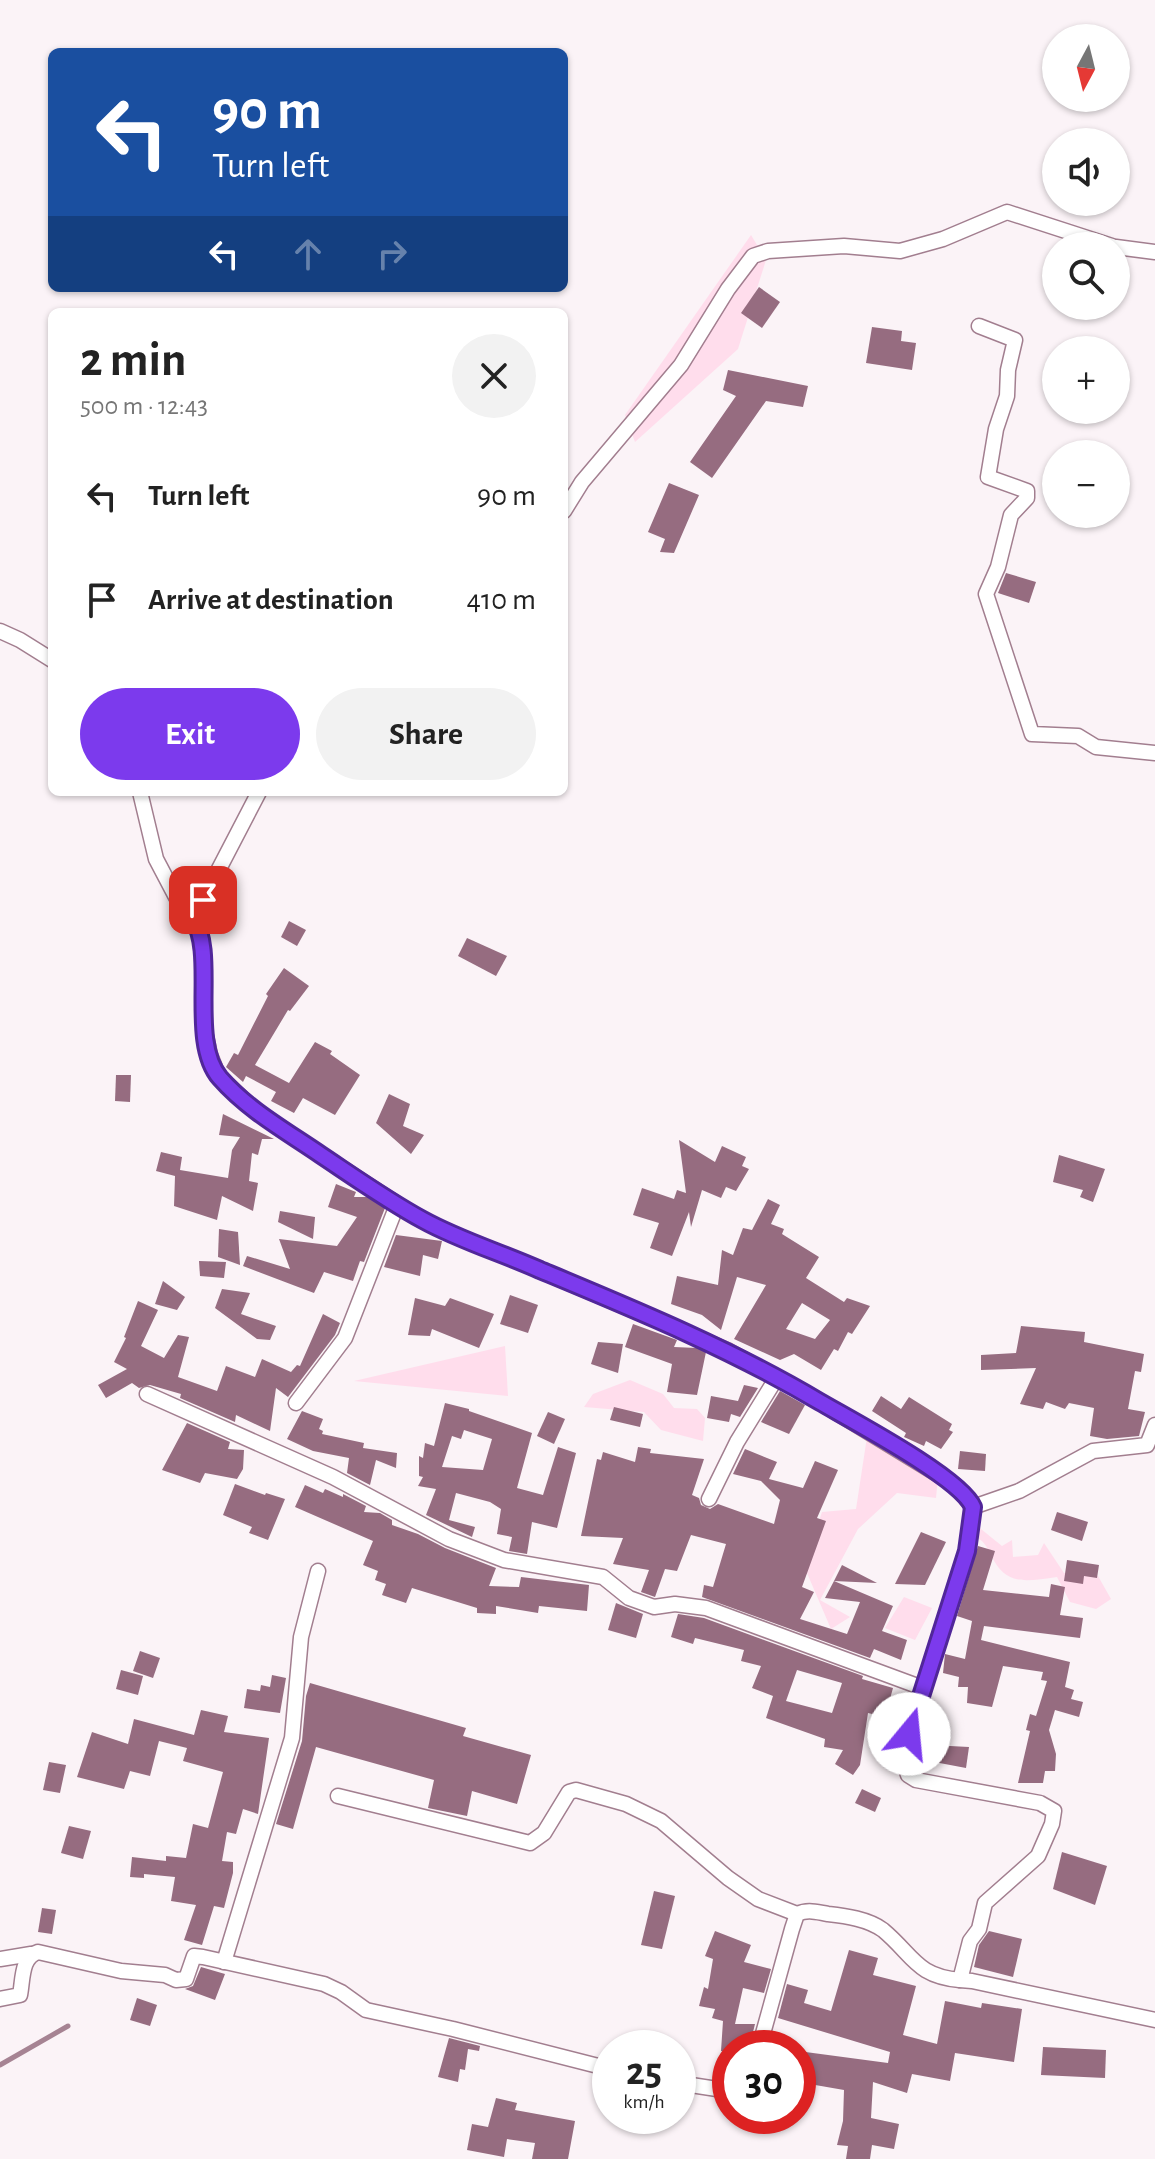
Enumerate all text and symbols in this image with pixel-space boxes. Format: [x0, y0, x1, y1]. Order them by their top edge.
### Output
north arrow [1042, 24, 1130, 112]
map controls [1042, 24, 1130, 528]
icon: left [80, 80, 184, 184]
text: 90 m [212, 83, 322, 139]
button: sound [1042, 128, 1130, 216]
text: Turn left [212, 148, 329, 184]
icon: left [202, 232, 246, 276]
icon: ahead [286, 232, 330, 276]
icon: right [370, 232, 414, 276]
button: search [1042, 232, 1130, 320]
button: close [452, 334, 536, 418]
button: + [1042, 336, 1130, 424]
text: 2 min [80, 337, 187, 385]
text: 500 m · 12:43 [80, 393, 208, 419]
button: − [1042, 440, 1130, 528]
icon: left [80, 474, 124, 518]
text: Turn left [148, 481, 249, 511]
text: 90 m [477, 481, 536, 511]
icon: arrive [80, 578, 124, 622]
text: Arrive at destination [148, 585, 394, 615]
text: 410 m [466, 585, 536, 615]
button: Exit [80, 688, 300, 780]
button: Share [316, 688, 536, 780]
pin [169, 866, 237, 934]
icon: arrive [181, 878, 225, 922]
position arrow [867, 1692, 951, 1776]
speed limit sign: 30 [712, 2030, 816, 2134]
text: 25 [626, 2052, 662, 2092]
text: km/h [623, 2092, 665, 2112]

